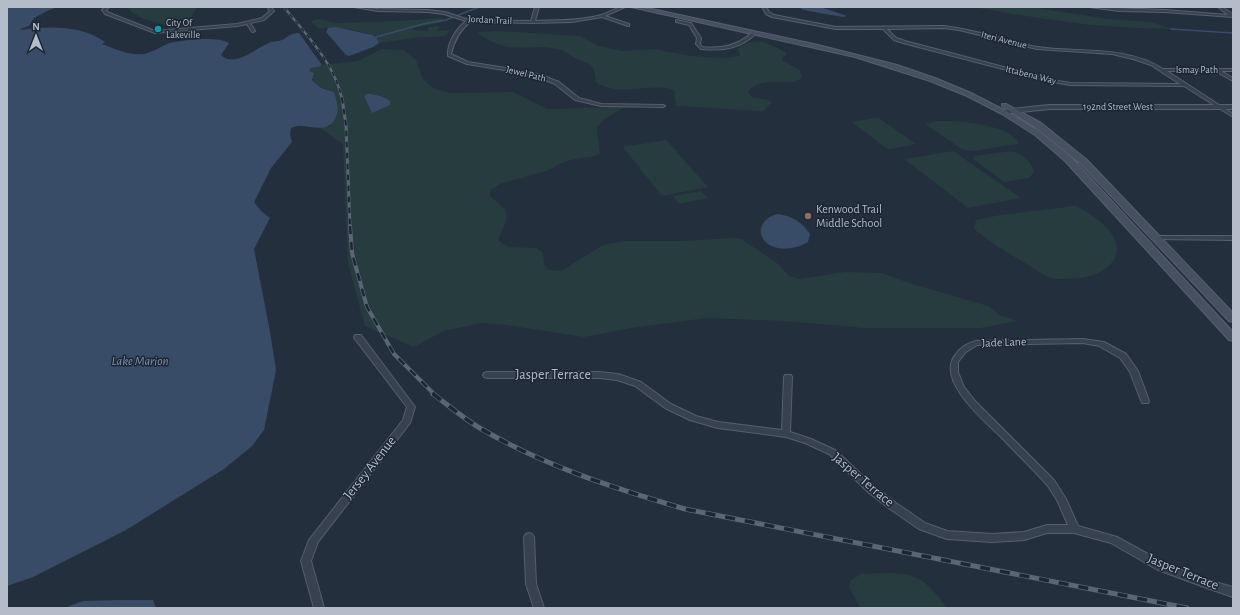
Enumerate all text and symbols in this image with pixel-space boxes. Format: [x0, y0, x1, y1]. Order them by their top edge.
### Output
street label: Jordan Trail [468, 14, 512, 26]
north arrow [16, 16, 56, 56]
place label: City Of Lakeville [166, 18, 200, 40]
text: N [32, 21, 40, 32]
marker: City Of Lakeville [153, 24, 163, 34]
street label: Iteri Avenue [980, 29, 1028, 51]
street label: Jewel Path [505, 64, 547, 84]
street label: Ittabena Way [1005, 64, 1058, 86]
street label: Ismay Path [1176, 65, 1218, 75]
street label: 192nd Street West [1083, 102, 1154, 112]
place label: Kenwood Trail Middle School [816, 203, 882, 229]
marker: Kenwood Trail Middle School [803, 211, 813, 221]
street label: Jade Lane [981, 335, 1027, 349]
water label: Lake Marion [111, 355, 169, 368]
street label: Jasper Terrace [515, 368, 591, 382]
street label: Jersey Avenue [341, 434, 399, 502]
street label: Jasper Terrace [829, 450, 897, 510]
street label: Jasper Terrace [1145, 551, 1221, 593]

